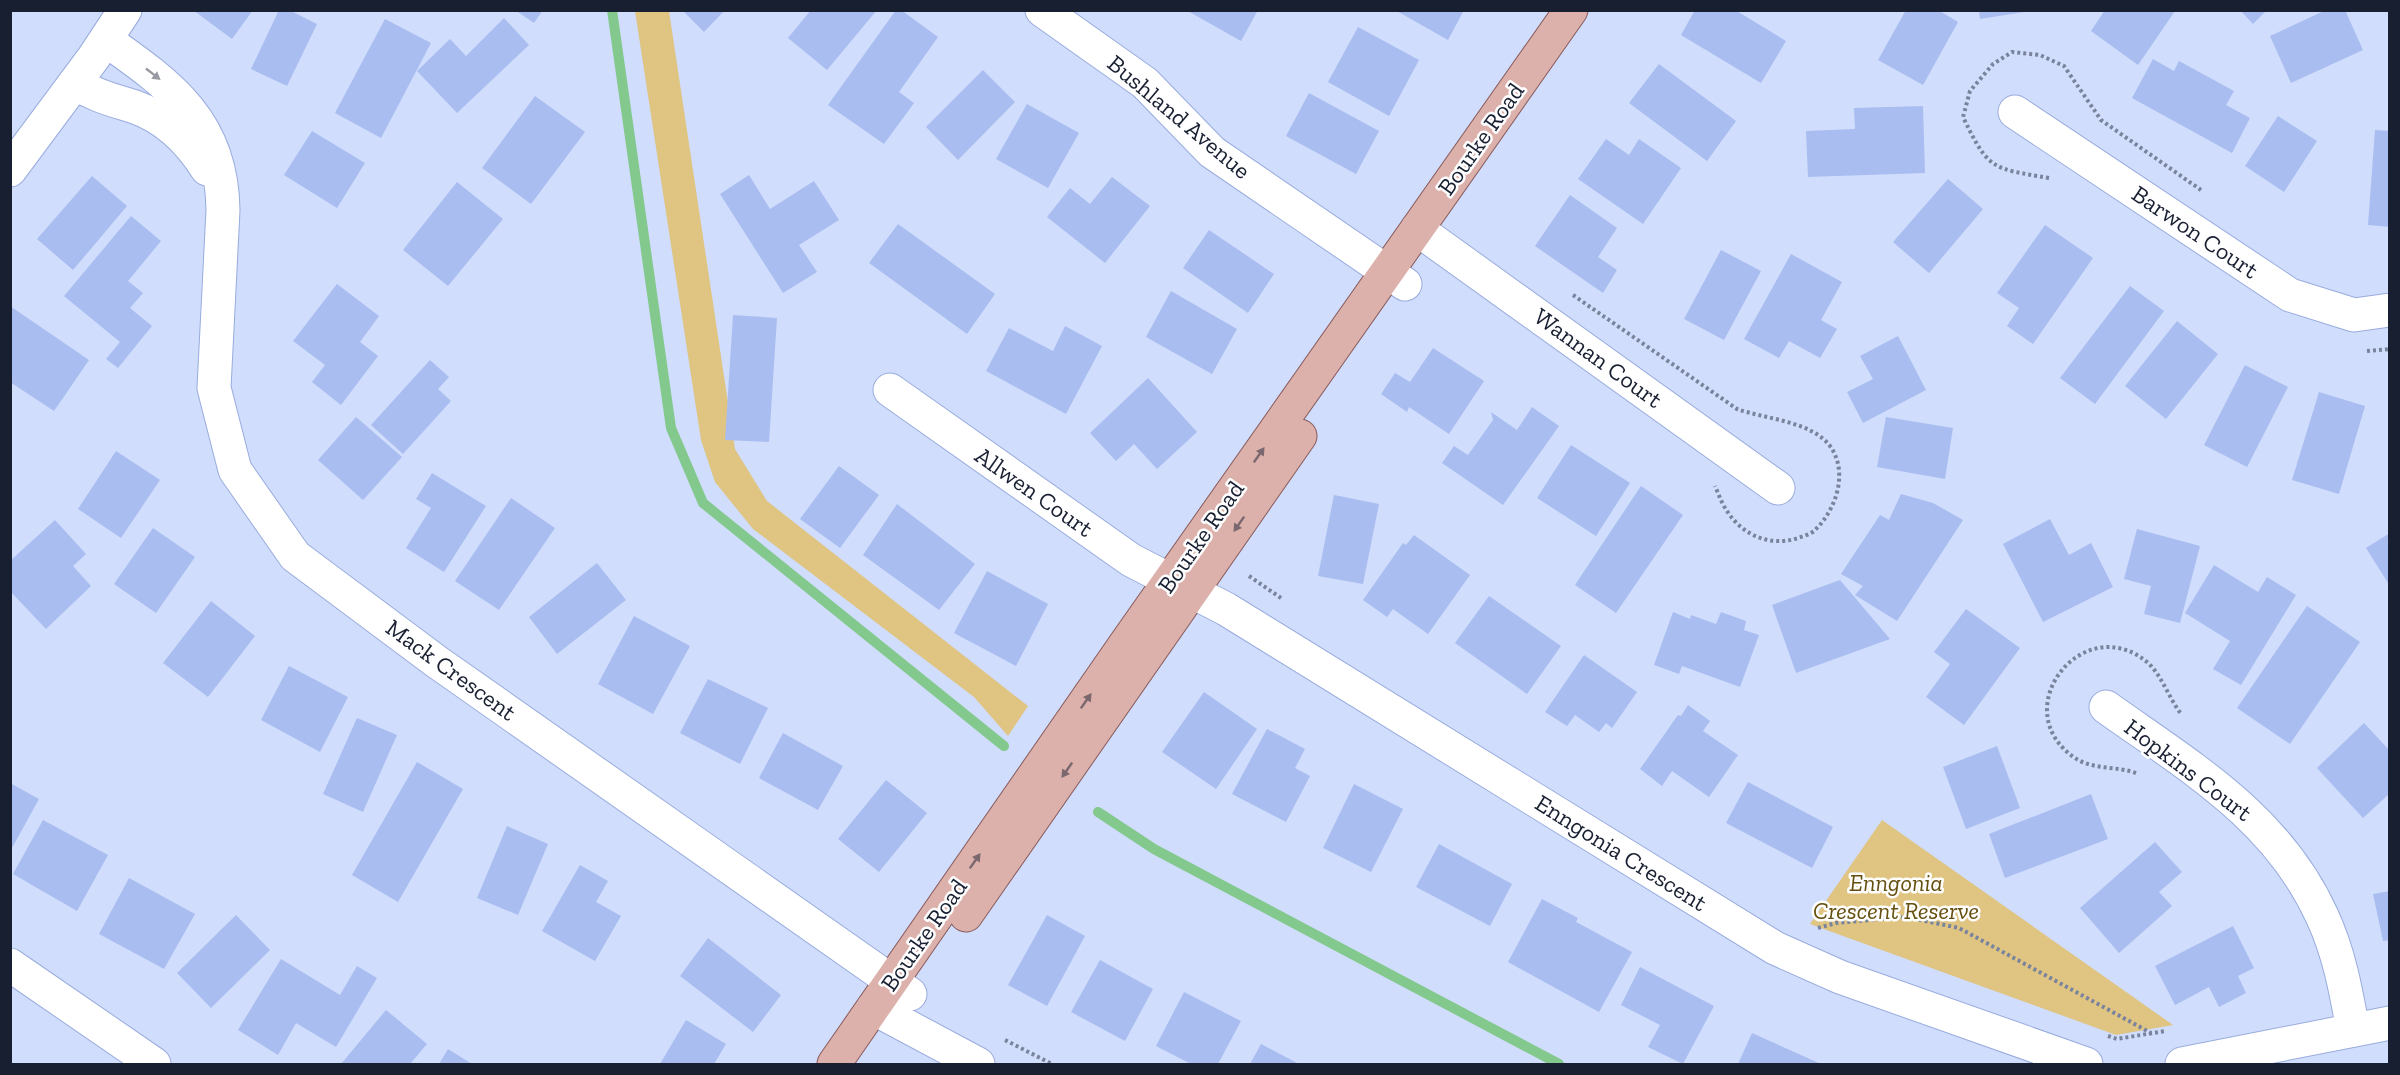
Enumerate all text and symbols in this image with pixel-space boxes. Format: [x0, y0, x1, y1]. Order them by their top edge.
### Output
street label: Bushland Avenue [1102, 48, 1257, 185]
one-way arrow [145, 67, 161, 80]
street label: Bourke Road [1431, 77, 1530, 201]
street label: Barwon Court [2127, 179, 2264, 284]
street label: Wannan Court [1528, 301, 1668, 414]
street label: Allwen Court [970, 440, 1099, 543]
one-way arrow [1253, 448, 1265, 464]
street label: Bourke Road [1151, 475, 1250, 599]
one-way arrow [1233, 516, 1245, 532]
street label: Mack Crescent [381, 613, 522, 727]
one-way arrow [1080, 693, 1092, 709]
street label: Hopkins Court [2119, 712, 2258, 827]
one-way arrow [1061, 762, 1073, 778]
street label: Enngonia Crescent [1530, 788, 1713, 917]
one-way arrow [969, 853, 980, 869]
park label: Enngonia Crescent Reserve [1813, 868, 1979, 925]
street label: Bourke Road [874, 873, 973, 997]

